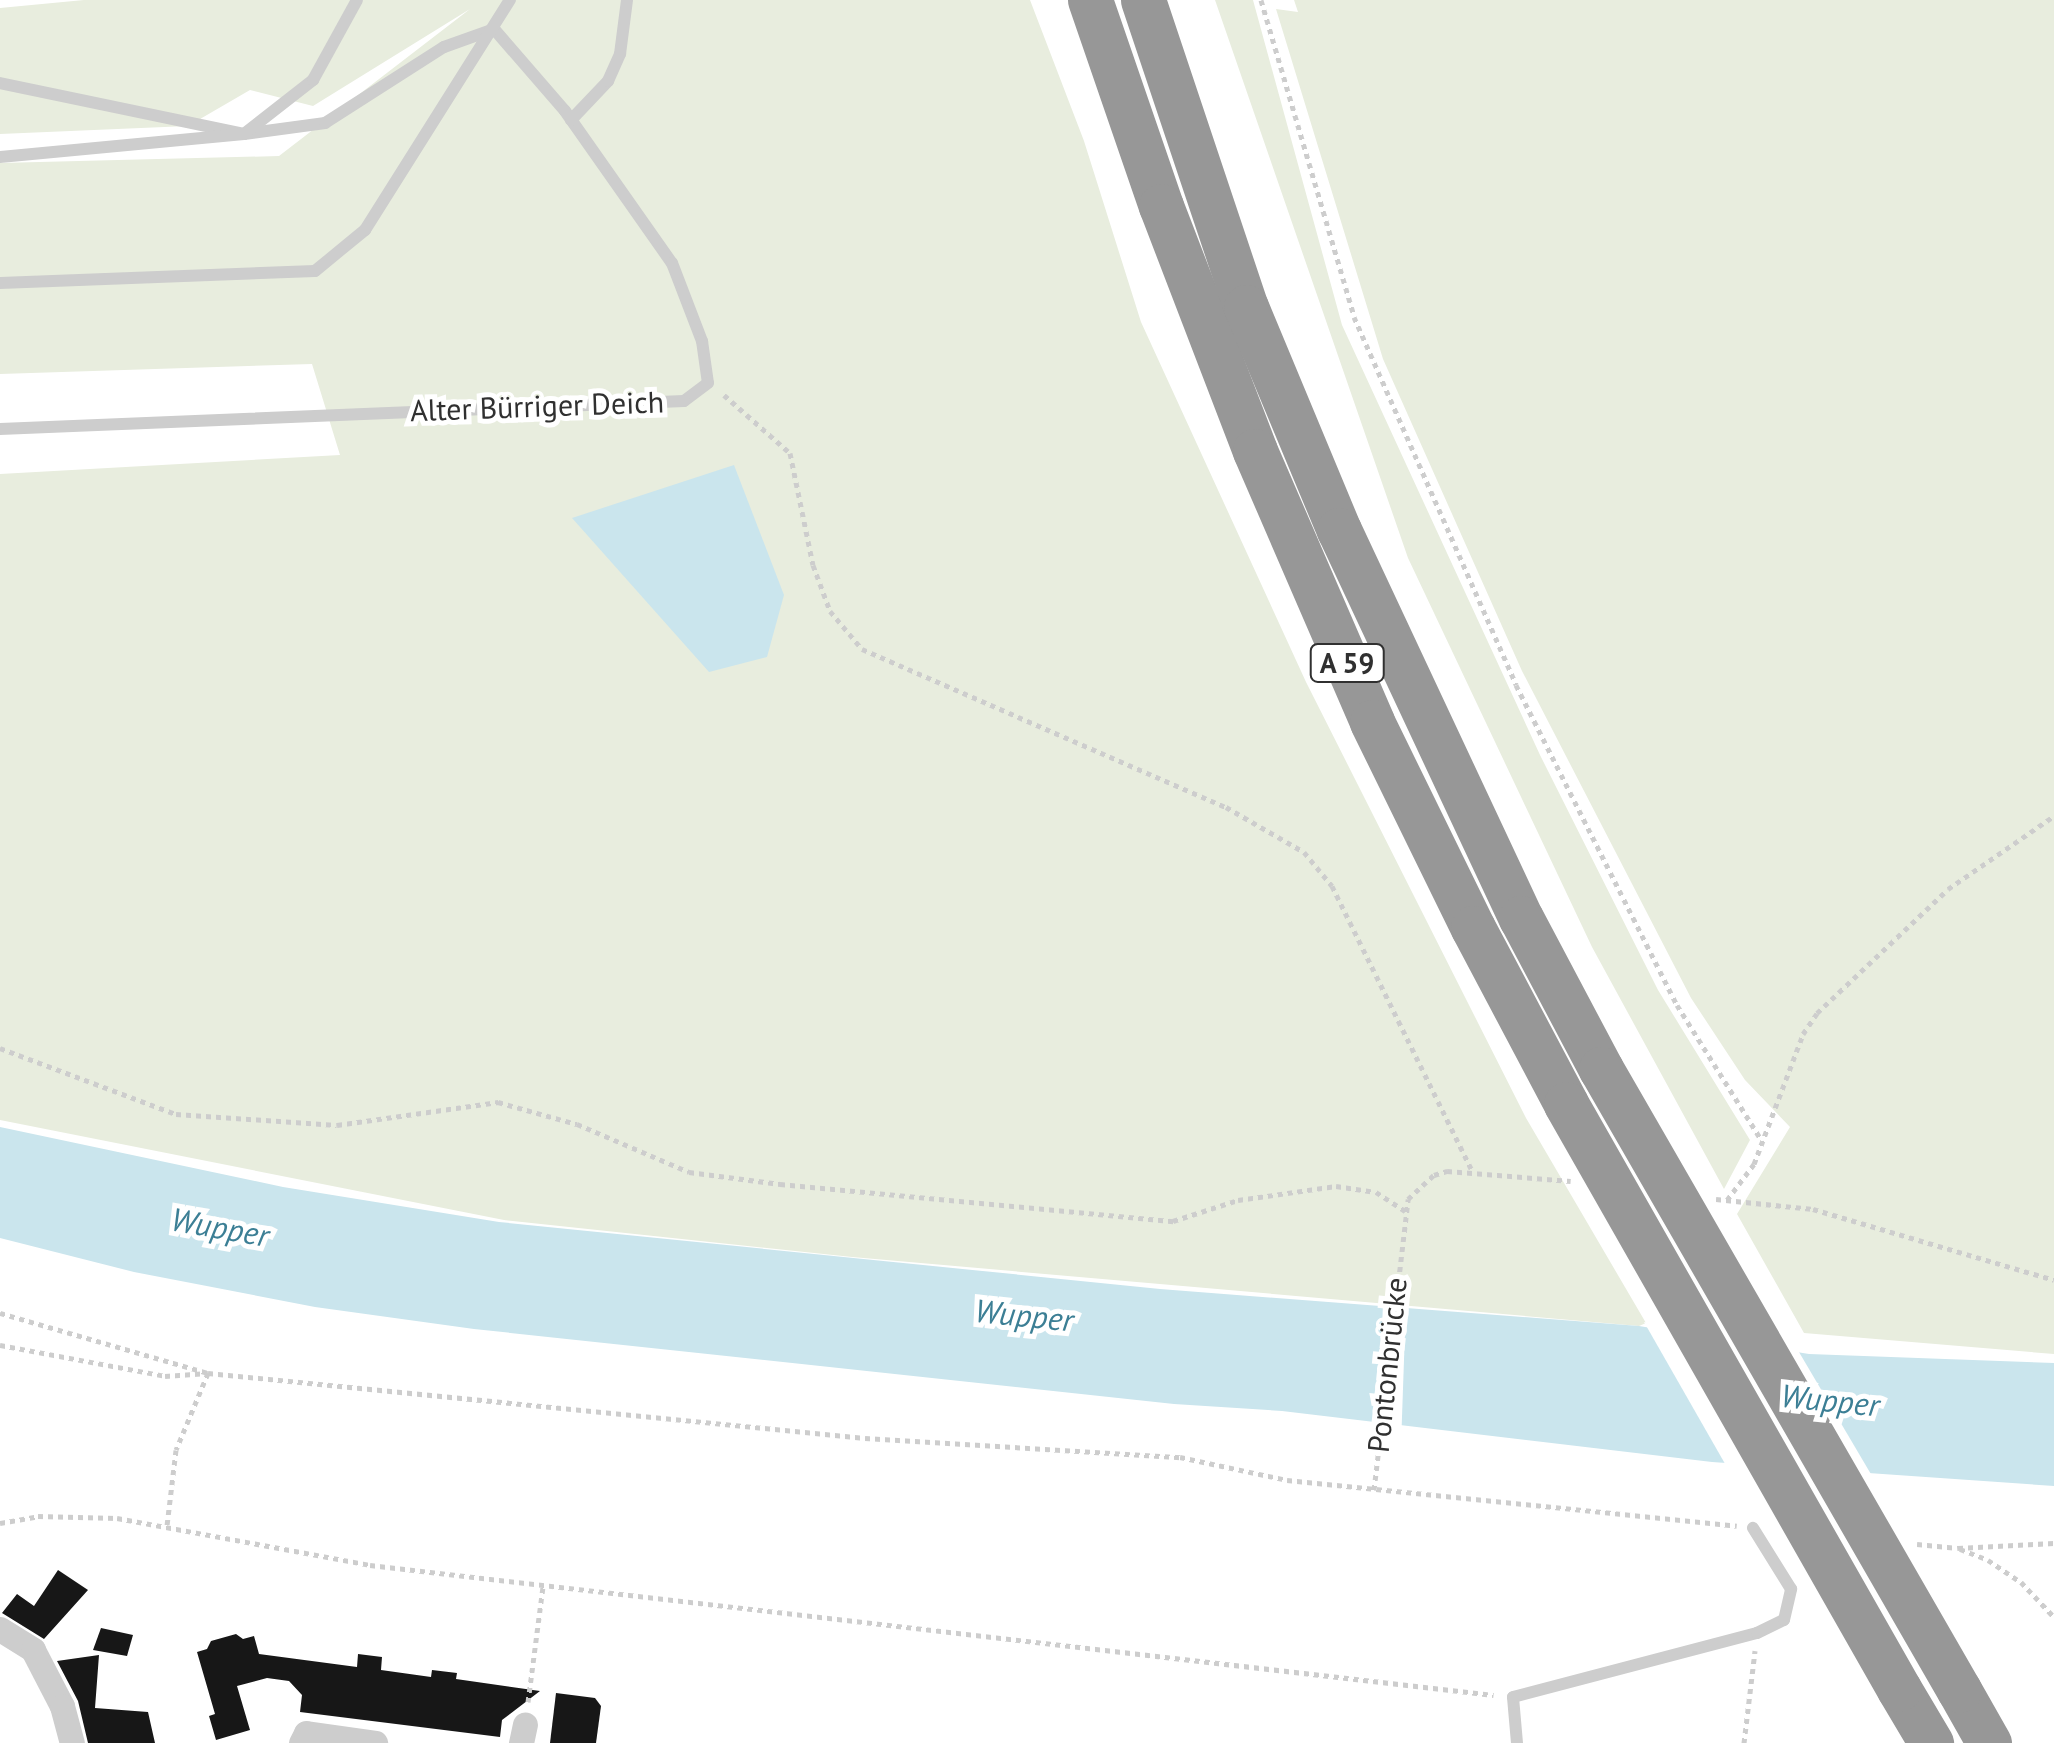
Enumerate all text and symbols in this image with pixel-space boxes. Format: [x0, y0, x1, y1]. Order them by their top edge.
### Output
street label: Alter Bürriger Deich [409, 384, 665, 428]
road number: A 59 [1307, 640, 1387, 686]
water label: Wupper [168, 1200, 272, 1254]
street label: Pontonbrücke [1360, 1276, 1414, 1454]
water label: Wupper [973, 1291, 1075, 1339]
water label: Wupper [1779, 1376, 1881, 1424]

